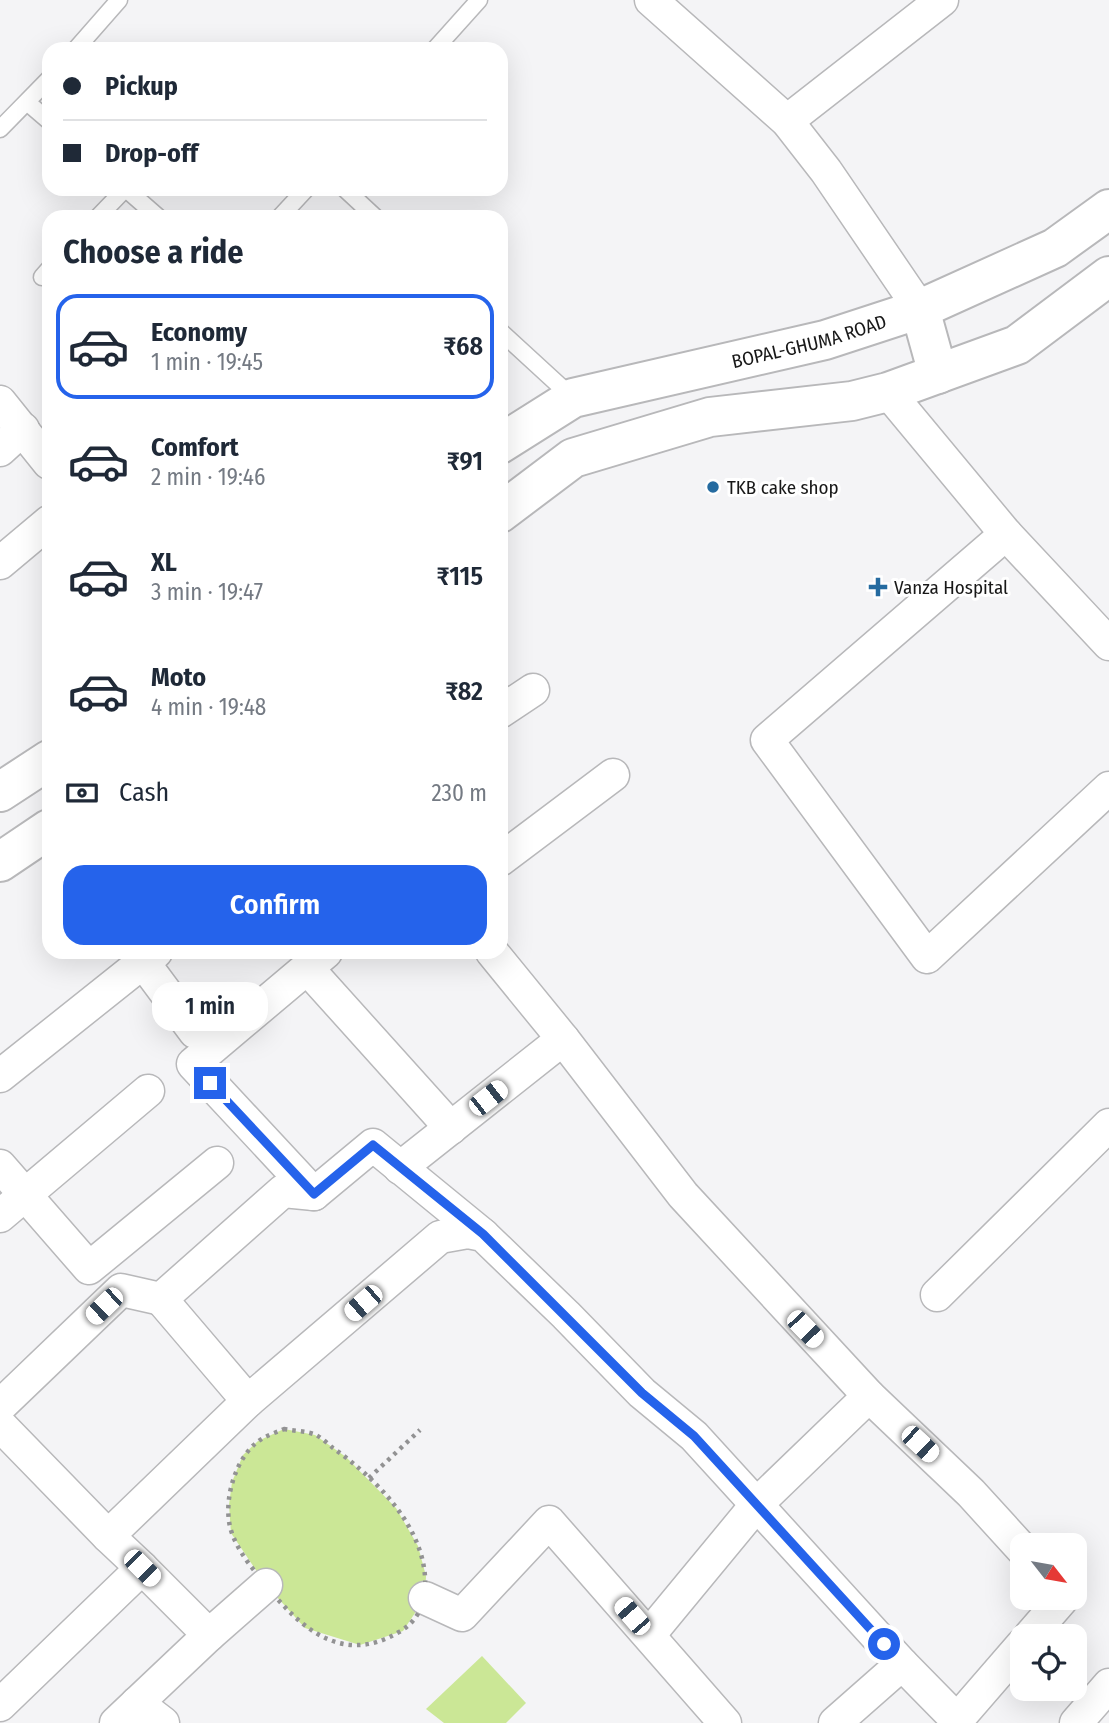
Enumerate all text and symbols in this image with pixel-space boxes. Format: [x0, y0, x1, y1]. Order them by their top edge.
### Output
text: Pickup [105, 71, 178, 102]
text: Drop-off [105, 138, 198, 169]
text: Choose a ride [63, 233, 244, 271]
street label: BOPAL-GHUMA ROAD [729, 309, 889, 373]
icon: car [67, 315, 130, 378]
text: Economy [151, 317, 247, 348]
text: ₹68 [443, 331, 483, 362]
text: 1 min · 19:45 [151, 348, 263, 376]
icon: car [67, 430, 130, 493]
text: Comfort [151, 432, 239, 463]
text: ₹91 [447, 446, 483, 477]
text: 2 min · 19:46 [151, 463, 265, 491]
place label: TKB cake shop [727, 476, 839, 499]
marker: TKB cake shop [705, 479, 721, 495]
icon: car [67, 545, 130, 608]
text: XL [151, 547, 177, 578]
text: ₹115 [437, 561, 483, 592]
place label: Vanza Hospital [894, 576, 1008, 599]
marker: Vanza Hospital [868, 577, 888, 597]
text: 3 min · 19:47 [151, 578, 263, 606]
icon: car [67, 660, 130, 723]
text: Moto [151, 662, 206, 693]
text: ₹82 [445, 676, 483, 707]
text: 4 min · 19:48 [151, 693, 266, 721]
icon: cash [63, 774, 101, 812]
text: Cash [119, 777, 169, 808]
text: 230 m [431, 779, 487, 807]
button: Confirm [63, 865, 487, 945]
callout: 1 min [152, 982, 268, 1030]
text: 1 min [185, 992, 235, 1020]
route end [194, 1067, 226, 1099]
car [465, 1077, 512, 1119]
car [341, 1281, 386, 1325]
car [82, 1284, 127, 1328]
car [783, 1307, 828, 1351]
car [898, 1422, 943, 1466]
north arrow [1010, 1533, 1087, 1610]
map controls [1010, 1533, 1087, 1701]
car [120, 1546, 165, 1590]
car [611, 1593, 654, 1639]
button: locate [1010, 1624, 1087, 1701]
route start [868, 1628, 900, 1660]

